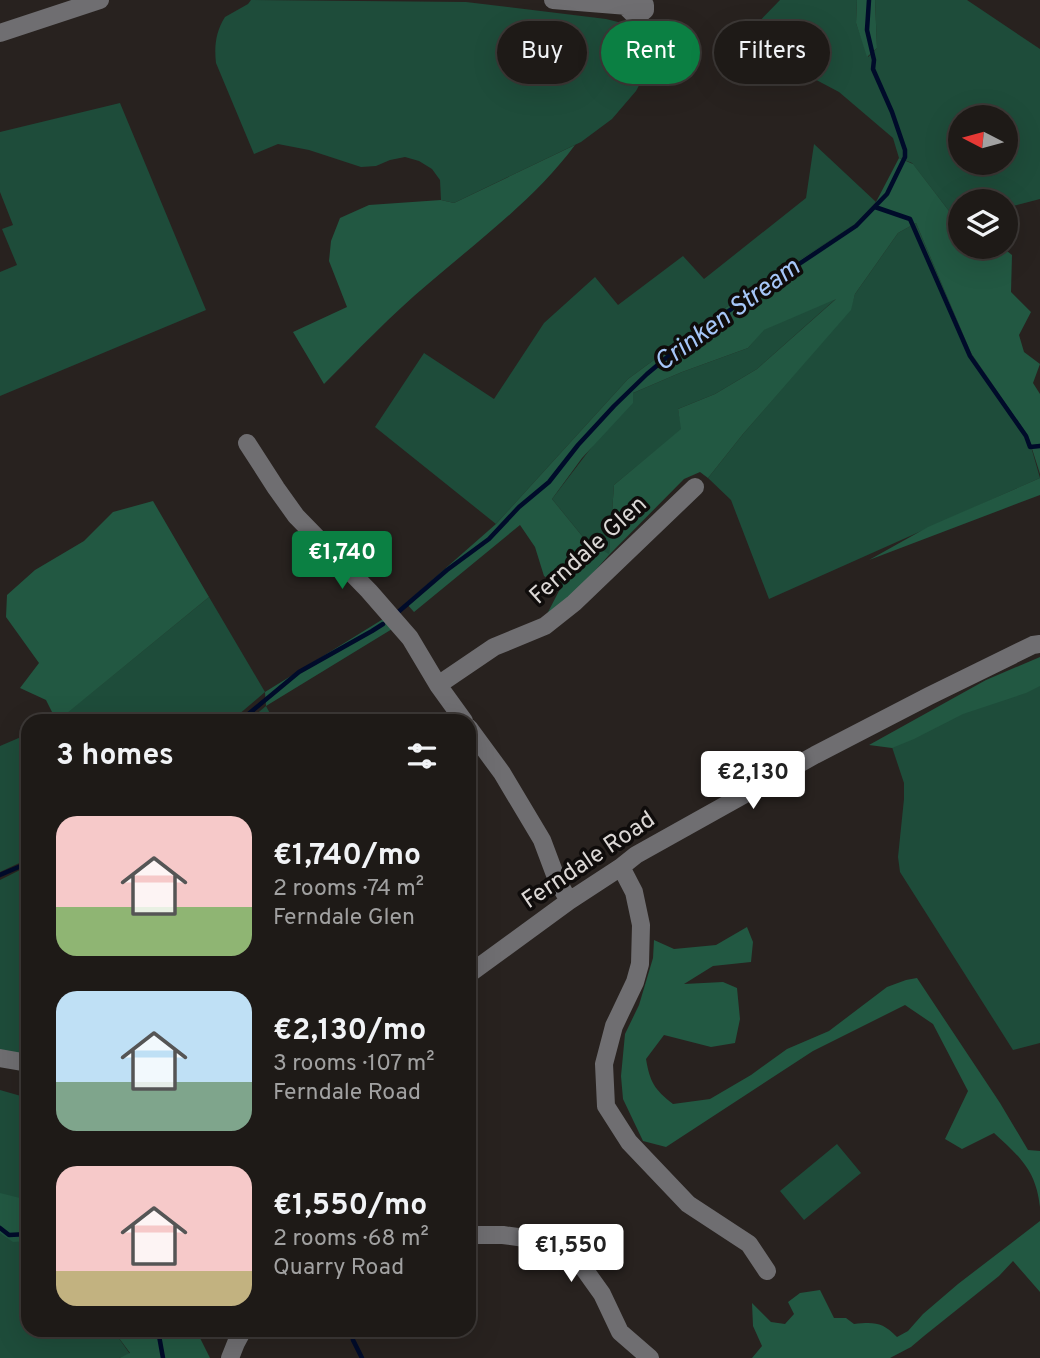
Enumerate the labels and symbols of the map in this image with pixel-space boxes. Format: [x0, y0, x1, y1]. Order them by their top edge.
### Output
north arrow [948, 105, 1018, 175]
water label: Crinken Stream [649, 252, 808, 380]
street label: Ferndale Glen [524, 490, 654, 612]
pin: €1,740 [285, 532, 399, 591]
pin: €2,130 [696, 752, 810, 811]
street label: Ferndale Road [517, 805, 661, 917]
pin: €1,550 [514, 1224, 628, 1284]

